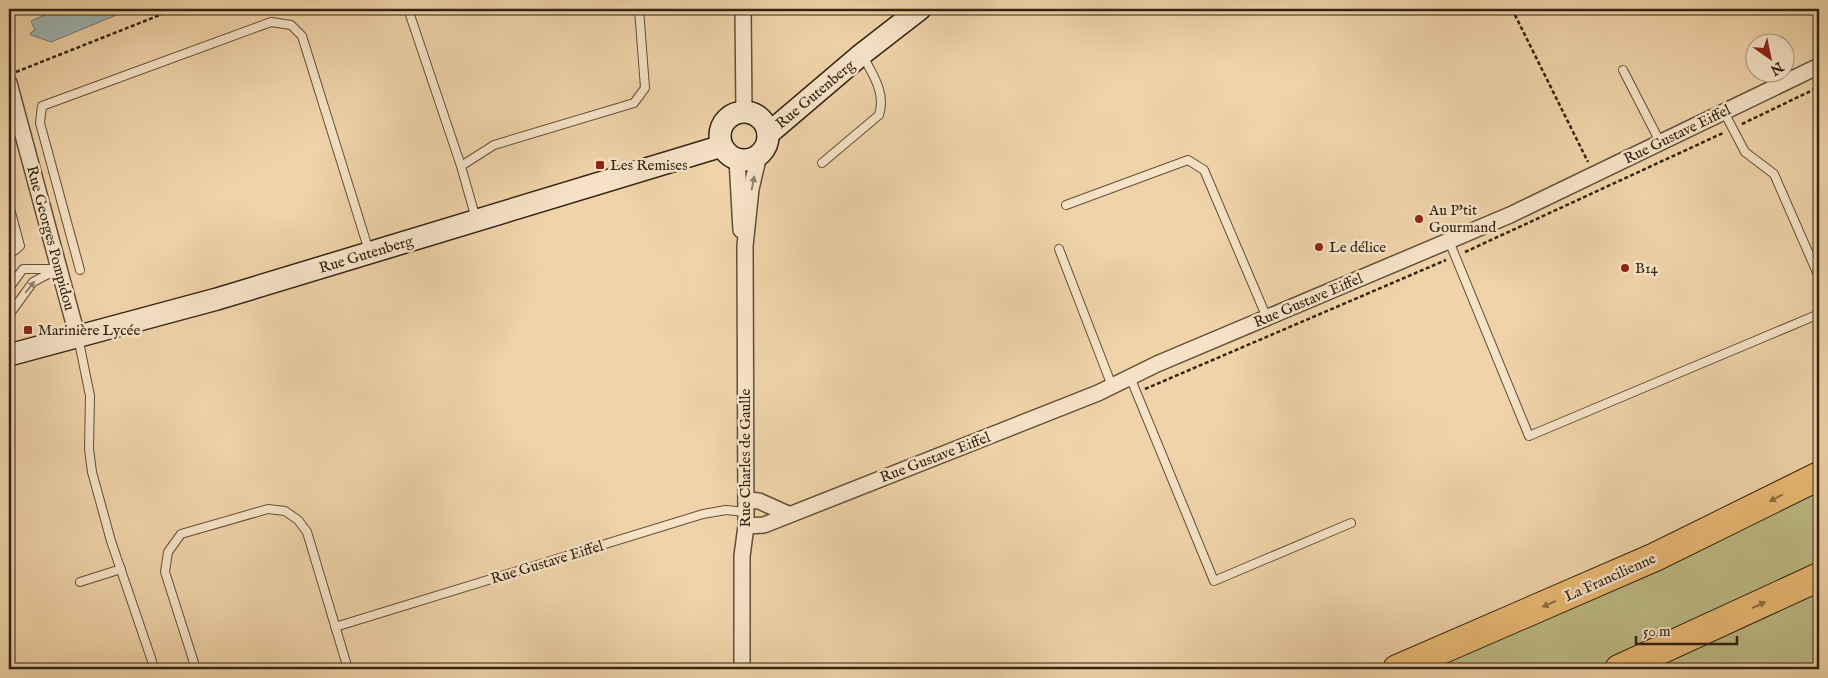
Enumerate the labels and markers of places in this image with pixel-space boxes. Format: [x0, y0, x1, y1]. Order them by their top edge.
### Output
place label: Les Remises [610, 156, 687, 175]
marker: Les Remises [594, 159, 606, 171]
place label: Au P'tit Gourmand [1428, 201, 1497, 237]
marker: Au P'tit Gourmand [1413, 213, 1425, 225]
place label: Le délice [1329, 238, 1386, 257]
marker: Le délice [1313, 241, 1325, 253]
place label: B14 [1635, 259, 1659, 278]
marker: B14 [1619, 262, 1631, 274]
place label: Marinière Lycée [38, 321, 140, 340]
marker: Marinière Lycée [22, 324, 34, 336]

